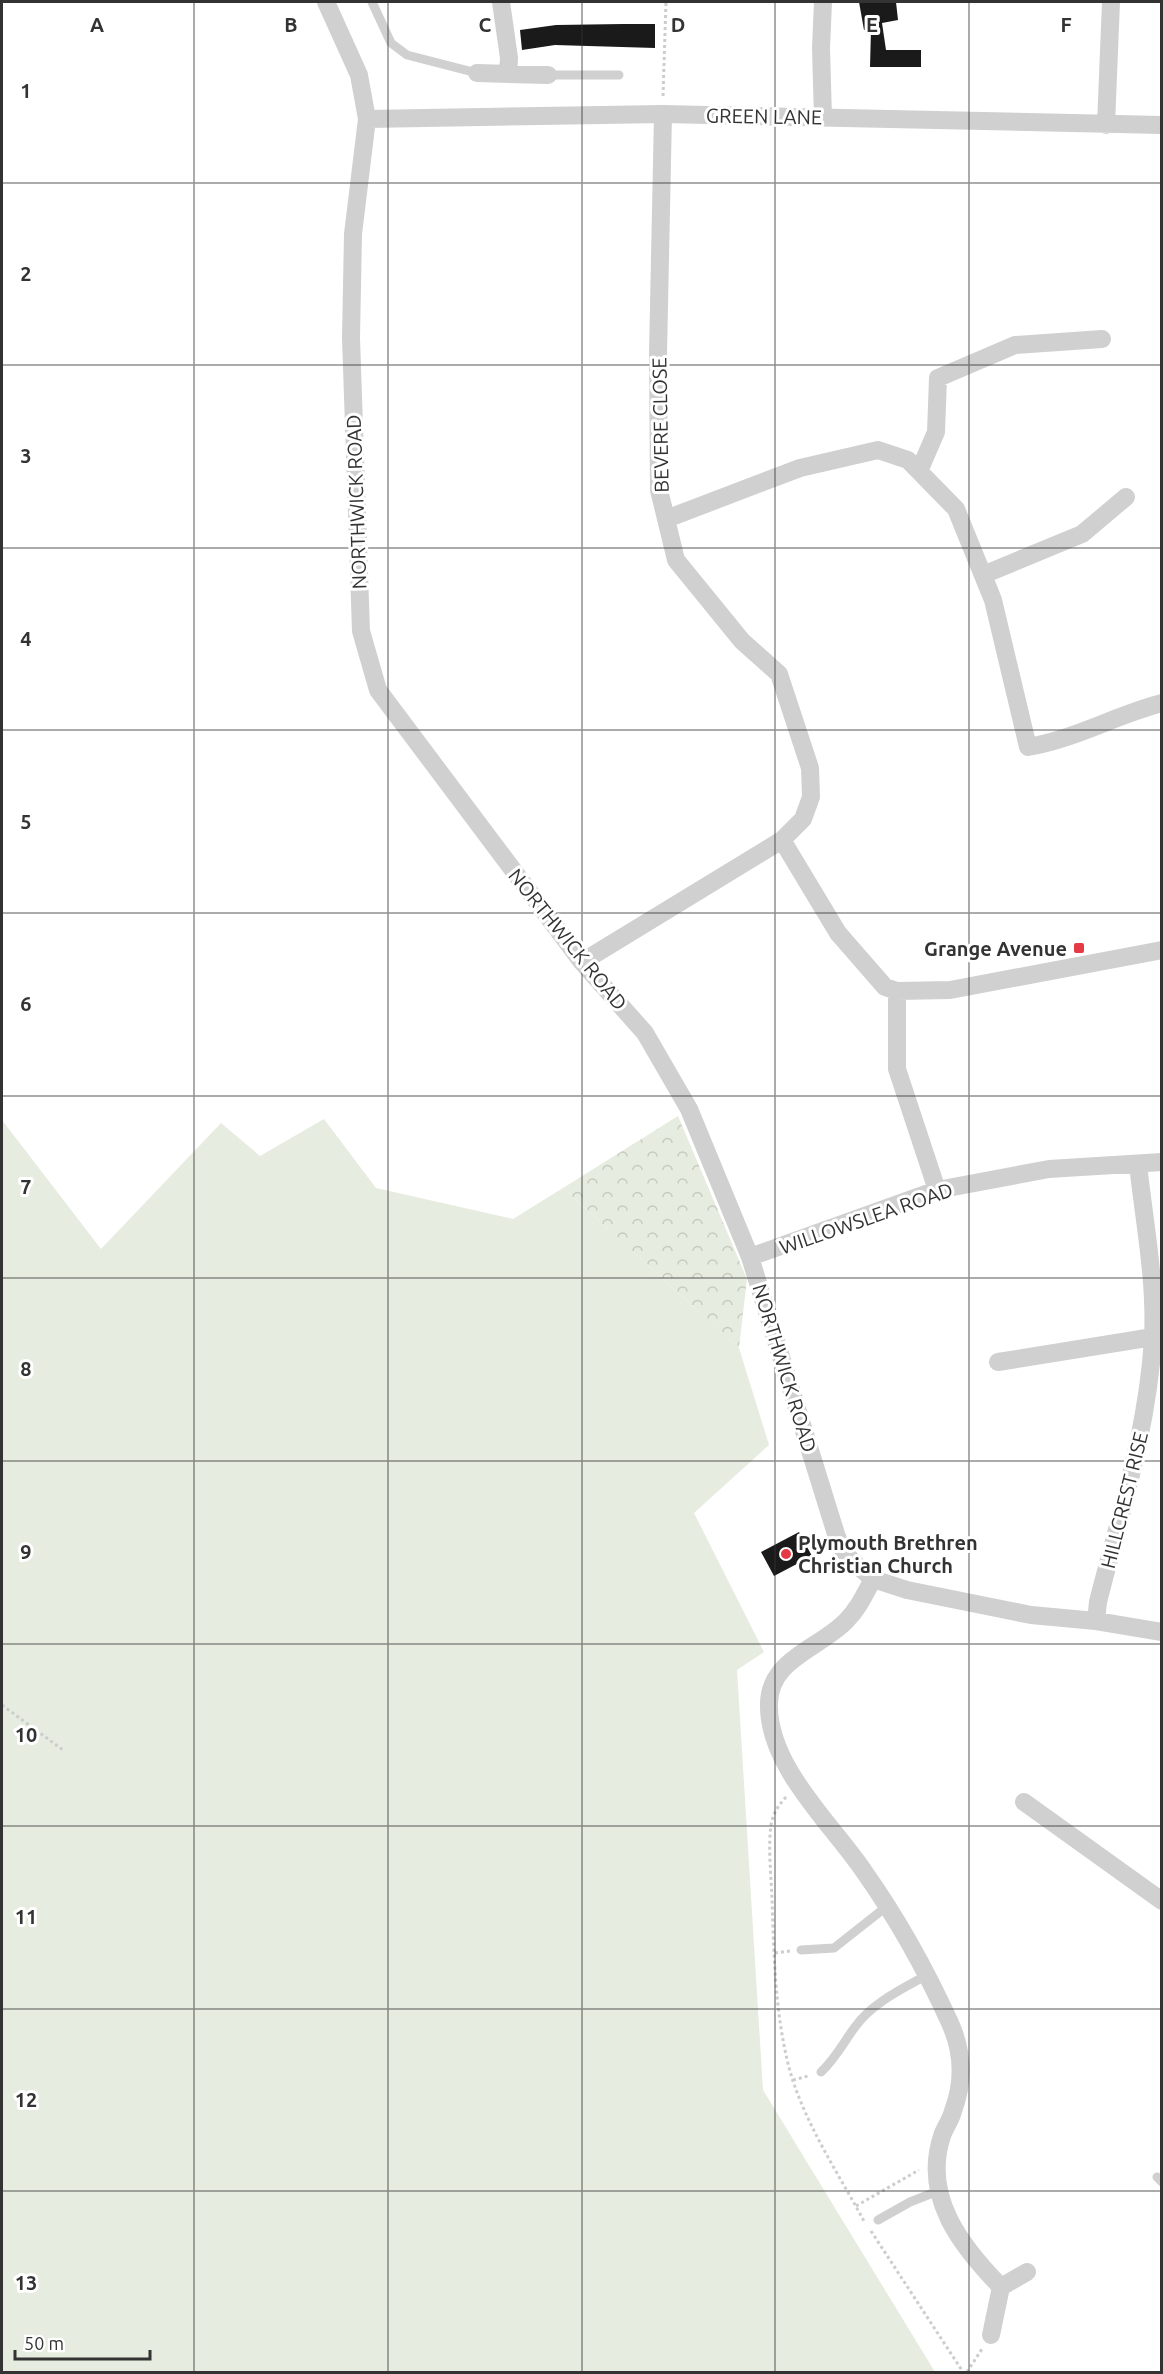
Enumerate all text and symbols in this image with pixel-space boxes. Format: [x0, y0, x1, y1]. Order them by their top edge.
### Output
text: A [90, 13, 104, 36]
text: B [284, 13, 298, 36]
text: C [479, 13, 492, 36]
text: D [671, 13, 685, 36]
text: E [866, 13, 878, 36]
text: F [1060, 13, 1072, 36]
text: 1 [20, 79, 32, 102]
street label: GREEN LANE [706, 103, 822, 129]
text: 2 [20, 262, 32, 285]
street label: BEVERE CLOSE [647, 357, 673, 493]
street label: NORTHWICK ROAD [341, 414, 371, 590]
text: 3 [20, 444, 32, 467]
text: 4 [20, 627, 32, 650]
text: 5 [20, 810, 32, 833]
street label: NORTHWICK ROAD [504, 864, 632, 1014]
place label: Grange Avenue [924, 937, 1067, 960]
marker: Grange Avenue [1072, 941, 1086, 955]
text: 6 [20, 992, 32, 1015]
text: 7 [20, 1175, 32, 1198]
street label: WILLOWSLEA ROAD [776, 1178, 956, 1258]
street label: NORTHWICK ROAD [748, 1281, 822, 1455]
text: 8 [20, 1357, 32, 1380]
street label: HILLCREST RISE [1096, 1429, 1152, 1571]
place label: Plymouth Brethren Christian Church [798, 1531, 978, 1577]
text: 9 [20, 1540, 32, 1563]
marker: Plymouth Brethren Christian Church [779, 1547, 793, 1561]
text: 10 [15, 1723, 37, 1746]
text: 11 [15, 1905, 37, 1928]
text: 12 [15, 2088, 37, 2111]
text: 13 [15, 2271, 37, 2294]
scale bar [15, 2323, 150, 2361]
text: 50 m [24, 2333, 64, 2353]

